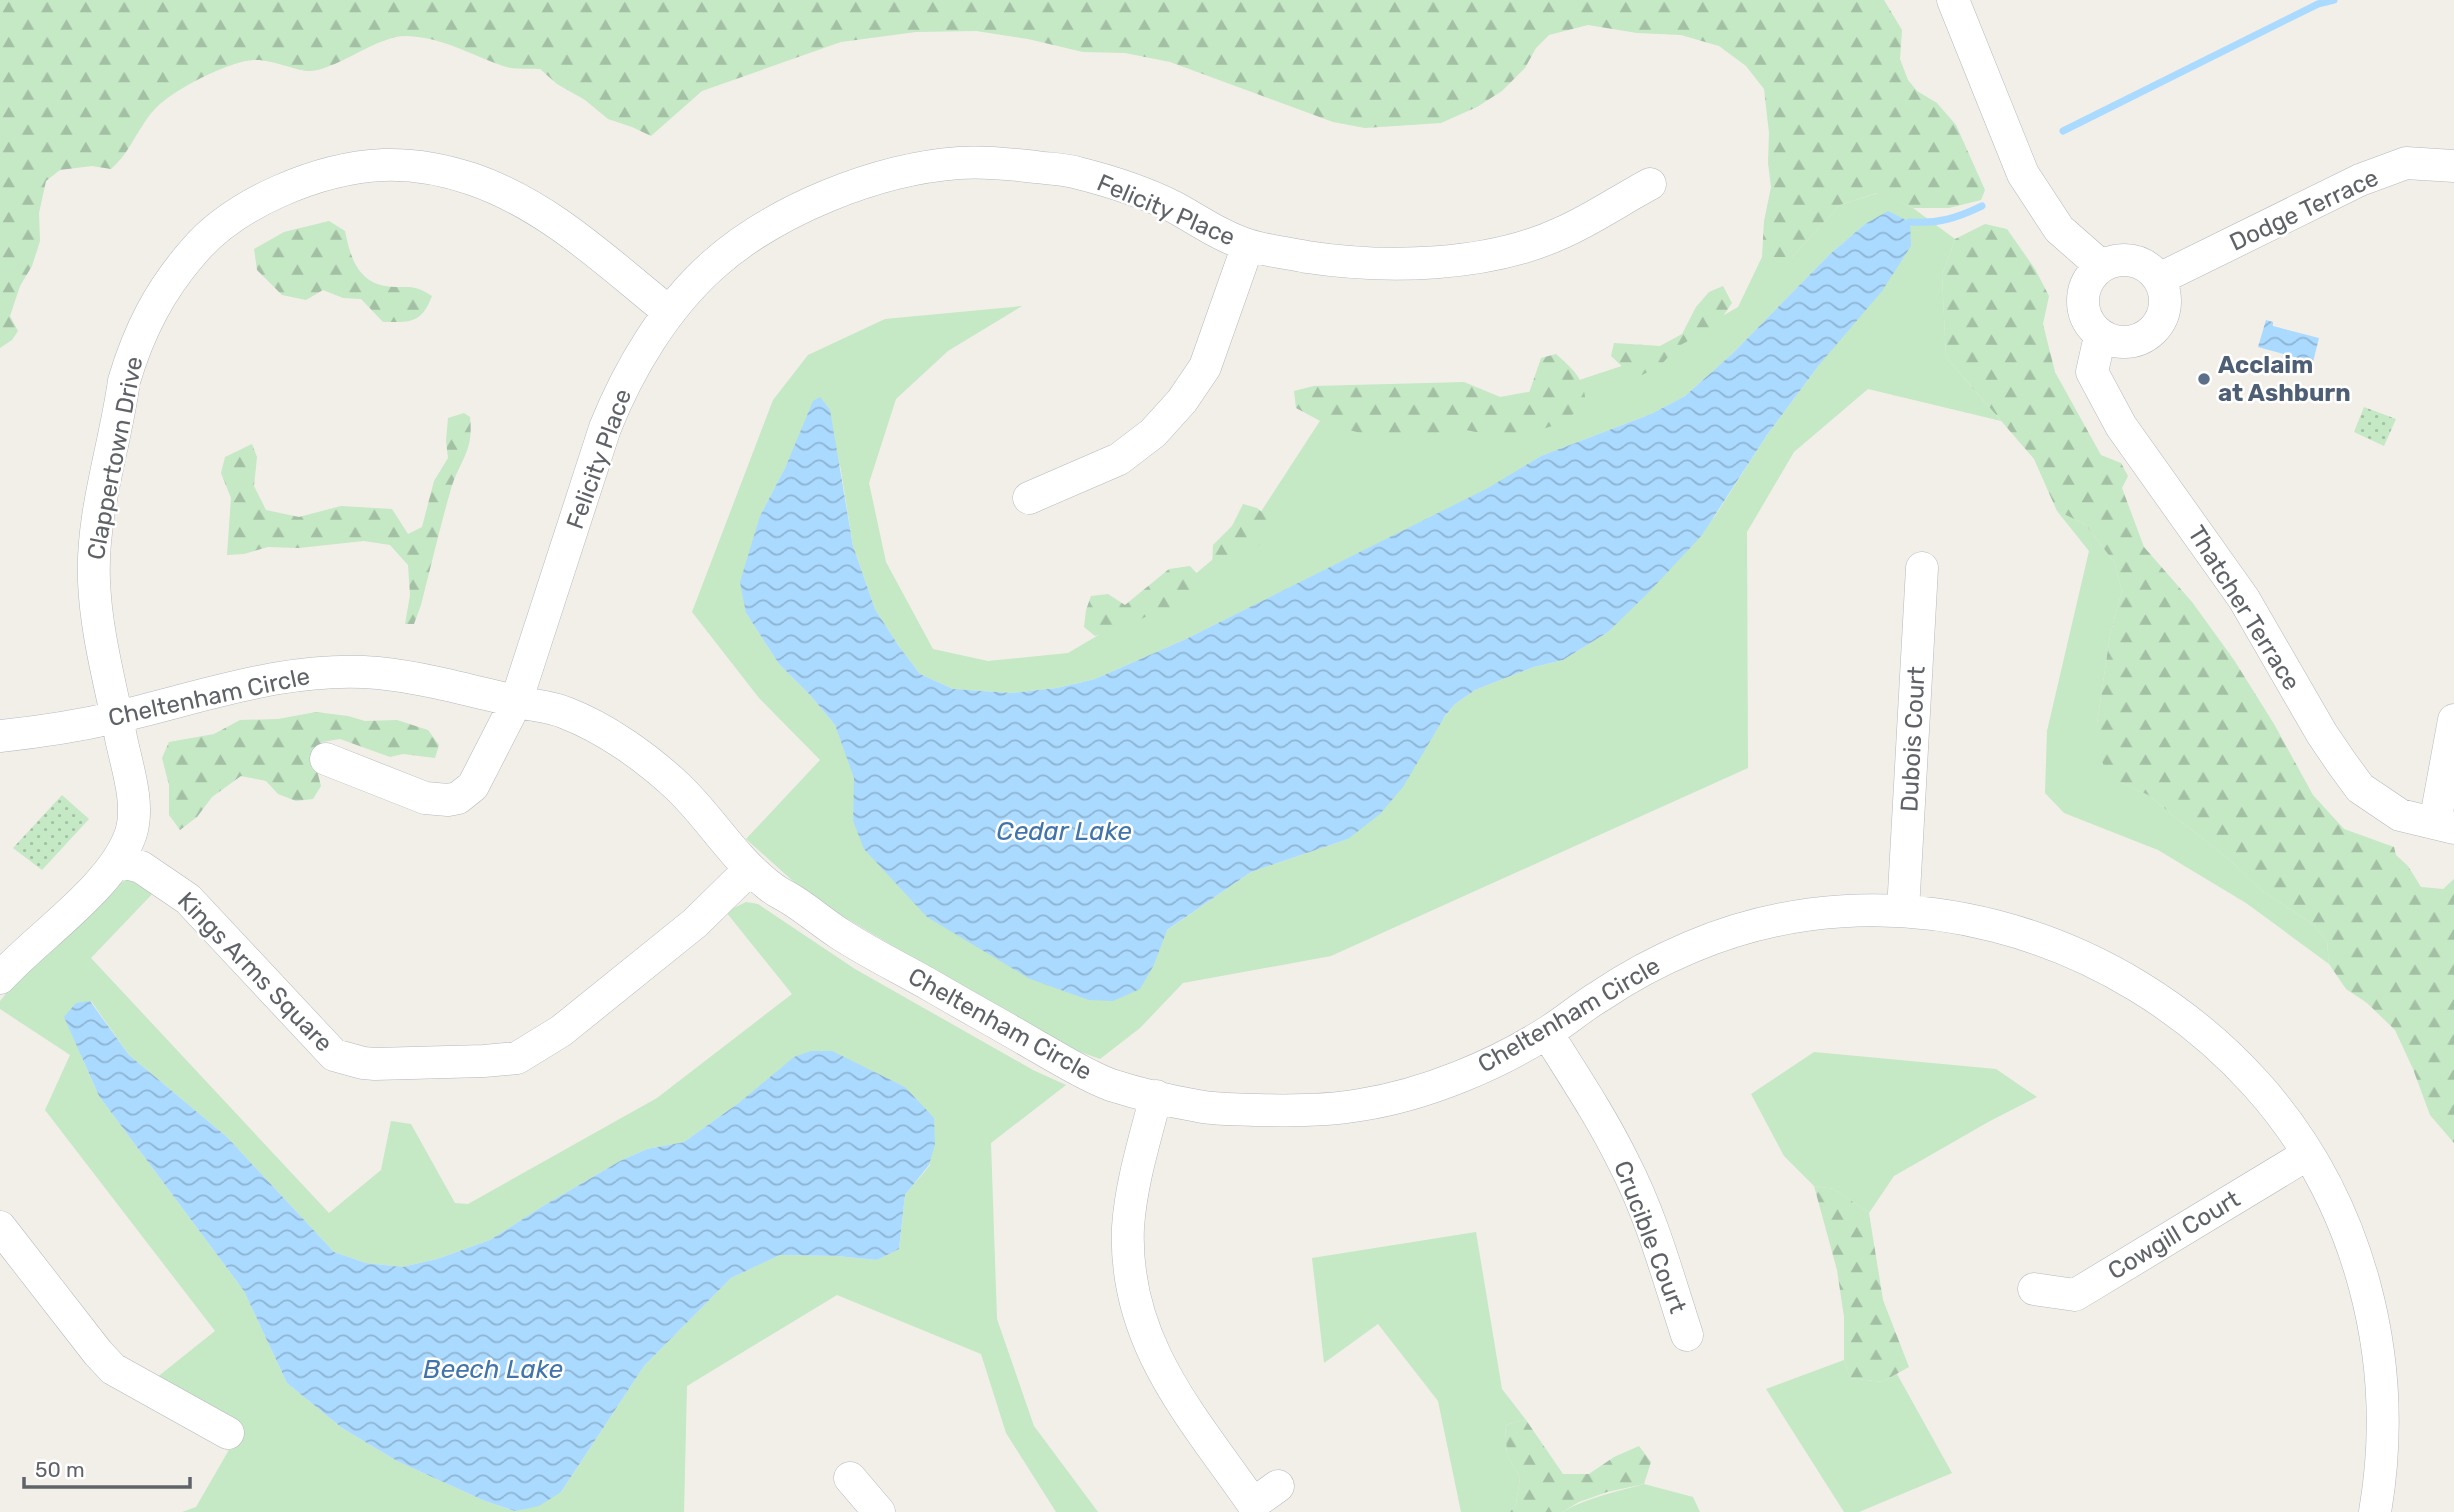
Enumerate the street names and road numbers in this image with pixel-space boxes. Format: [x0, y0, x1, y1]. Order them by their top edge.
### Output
street label: Dodge Terrace [2225, 163, 2383, 257]
street label: Felicity Place [1093, 168, 1239, 252]
street label: Clappertown Drive [82, 354, 148, 562]
street label: Felicity Place [561, 385, 637, 533]
street label: Thatcher Terrace [2182, 521, 2306, 695]
street label: Cheltenham Circle [106, 662, 312, 732]
street label: Dubois Court [1895, 666, 1931, 812]
street label: Kings Arms Square [172, 887, 338, 1057]
street label: Cheltenham Circle [1473, 951, 1665, 1079]
street label: Cheltenham Circle [903, 962, 1097, 1086]
street label: Crucible Court [1608, 1157, 1692, 1317]
street label: Cowgill Court [2103, 1185, 2245, 1285]

